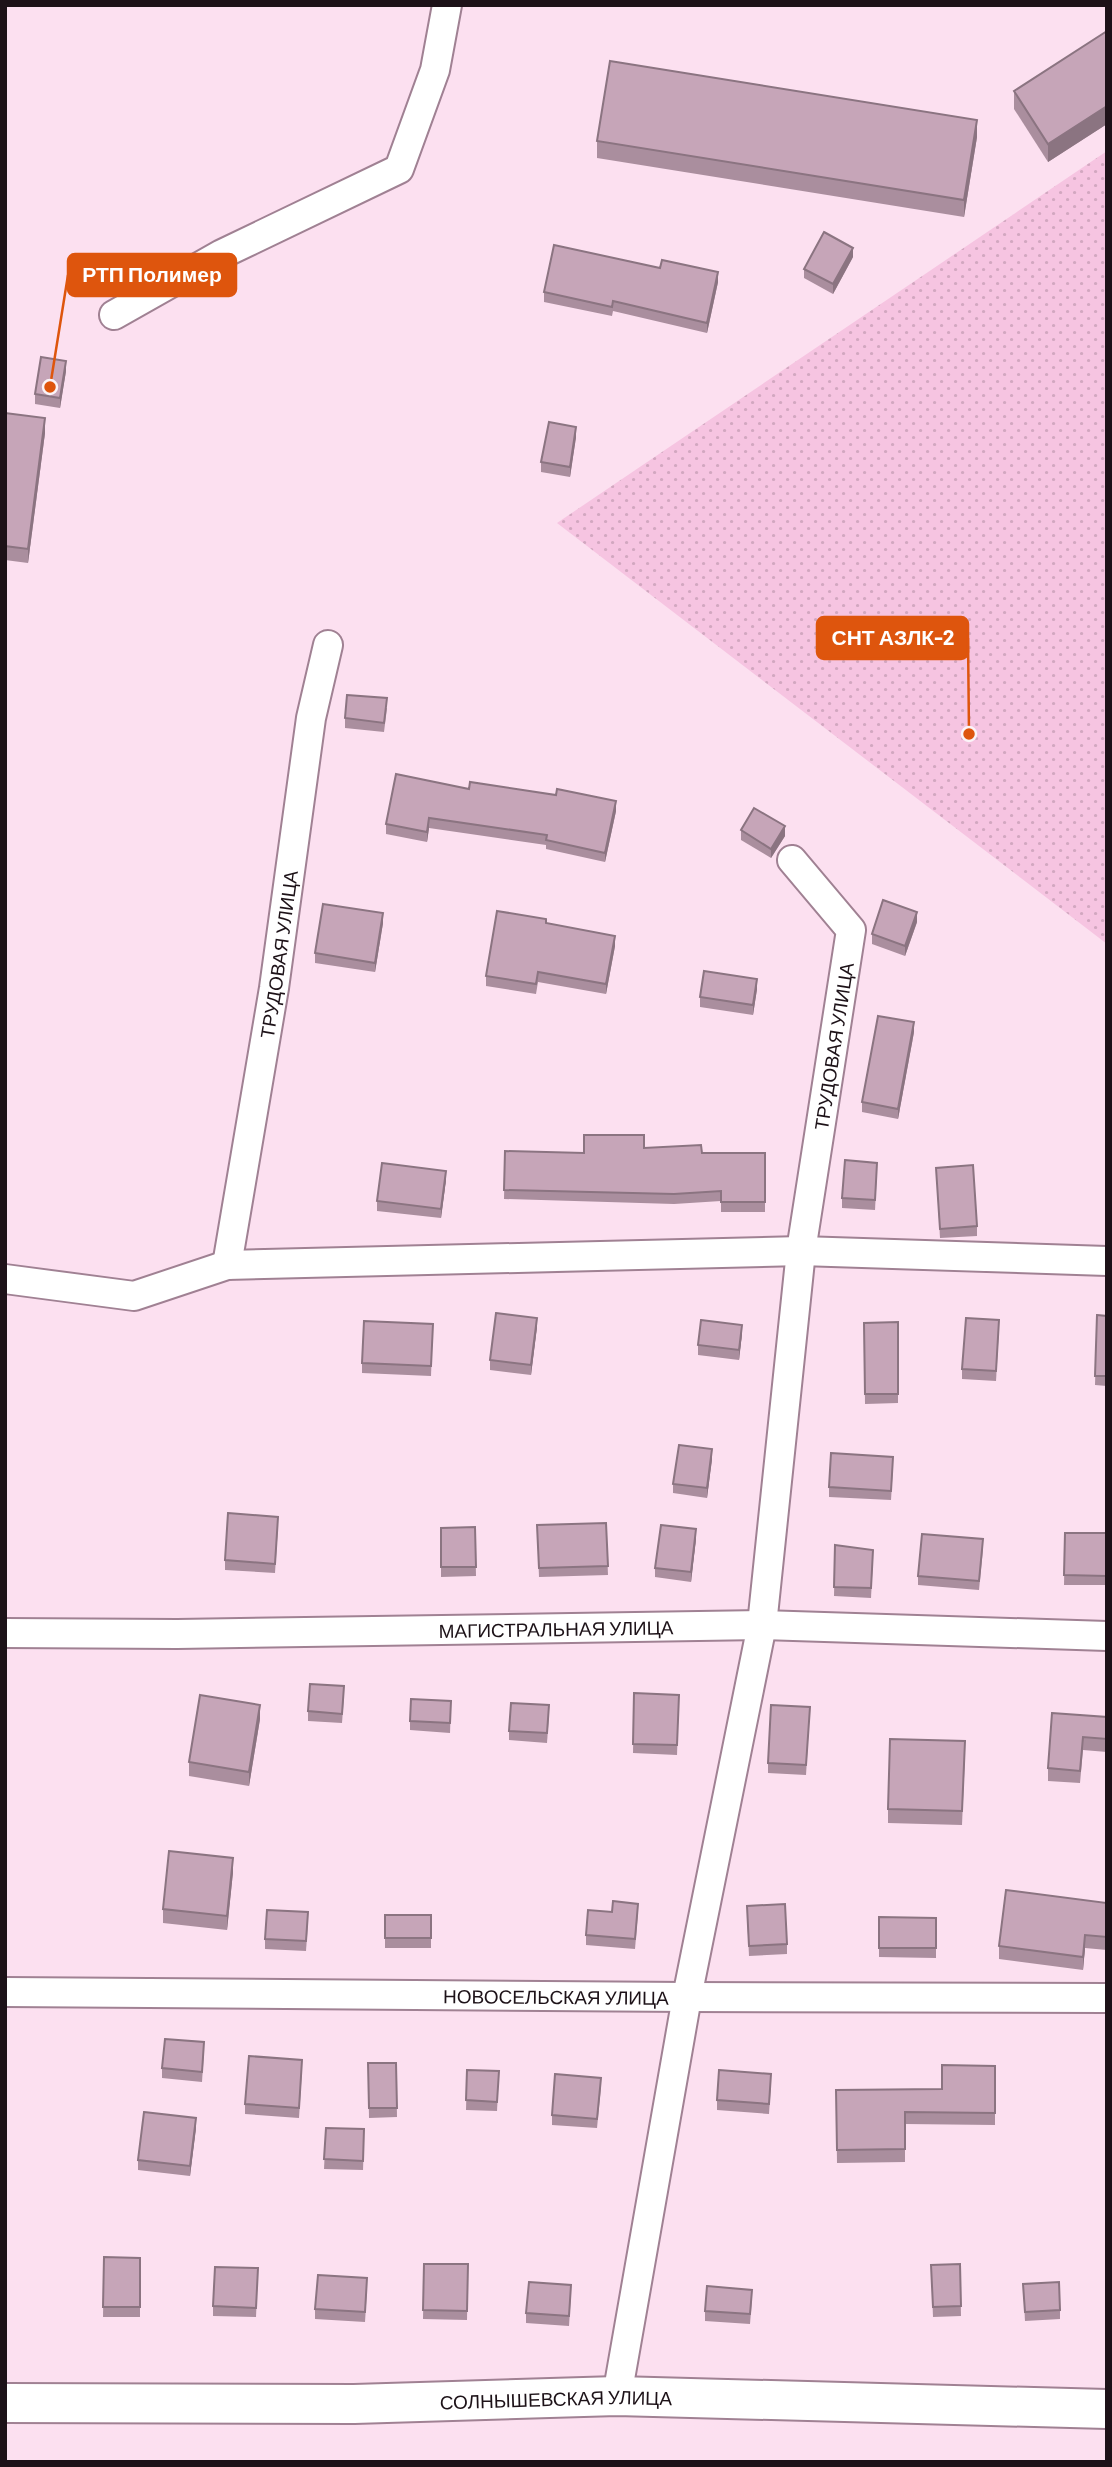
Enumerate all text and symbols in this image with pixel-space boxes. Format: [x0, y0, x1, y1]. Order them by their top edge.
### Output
callout: РТП Полимер [68, 254, 236, 296]
text: РТП Полимер [82, 261, 222, 286]
callout: СНТ АЗЛК-2 [817, 617, 968, 659]
text: СНТ АЗЛК-2 [831, 624, 955, 649]
street label: ТРУДОВАЯ УЛИЦА [254, 869, 302, 1040]
street label: ТРУДОВАЯ УЛИЦА [809, 960, 857, 1132]
street label: МАГИСТРАЛЬНАЯ УЛИЦА [438, 1615, 674, 1641]
street label: НОВОСЕЛЬСКАЯ УЛИЦА [443, 1984, 669, 2008]
street label: СОЛНЫШЕВСКАЯ УЛИЦА [439, 2384, 673, 2413]

